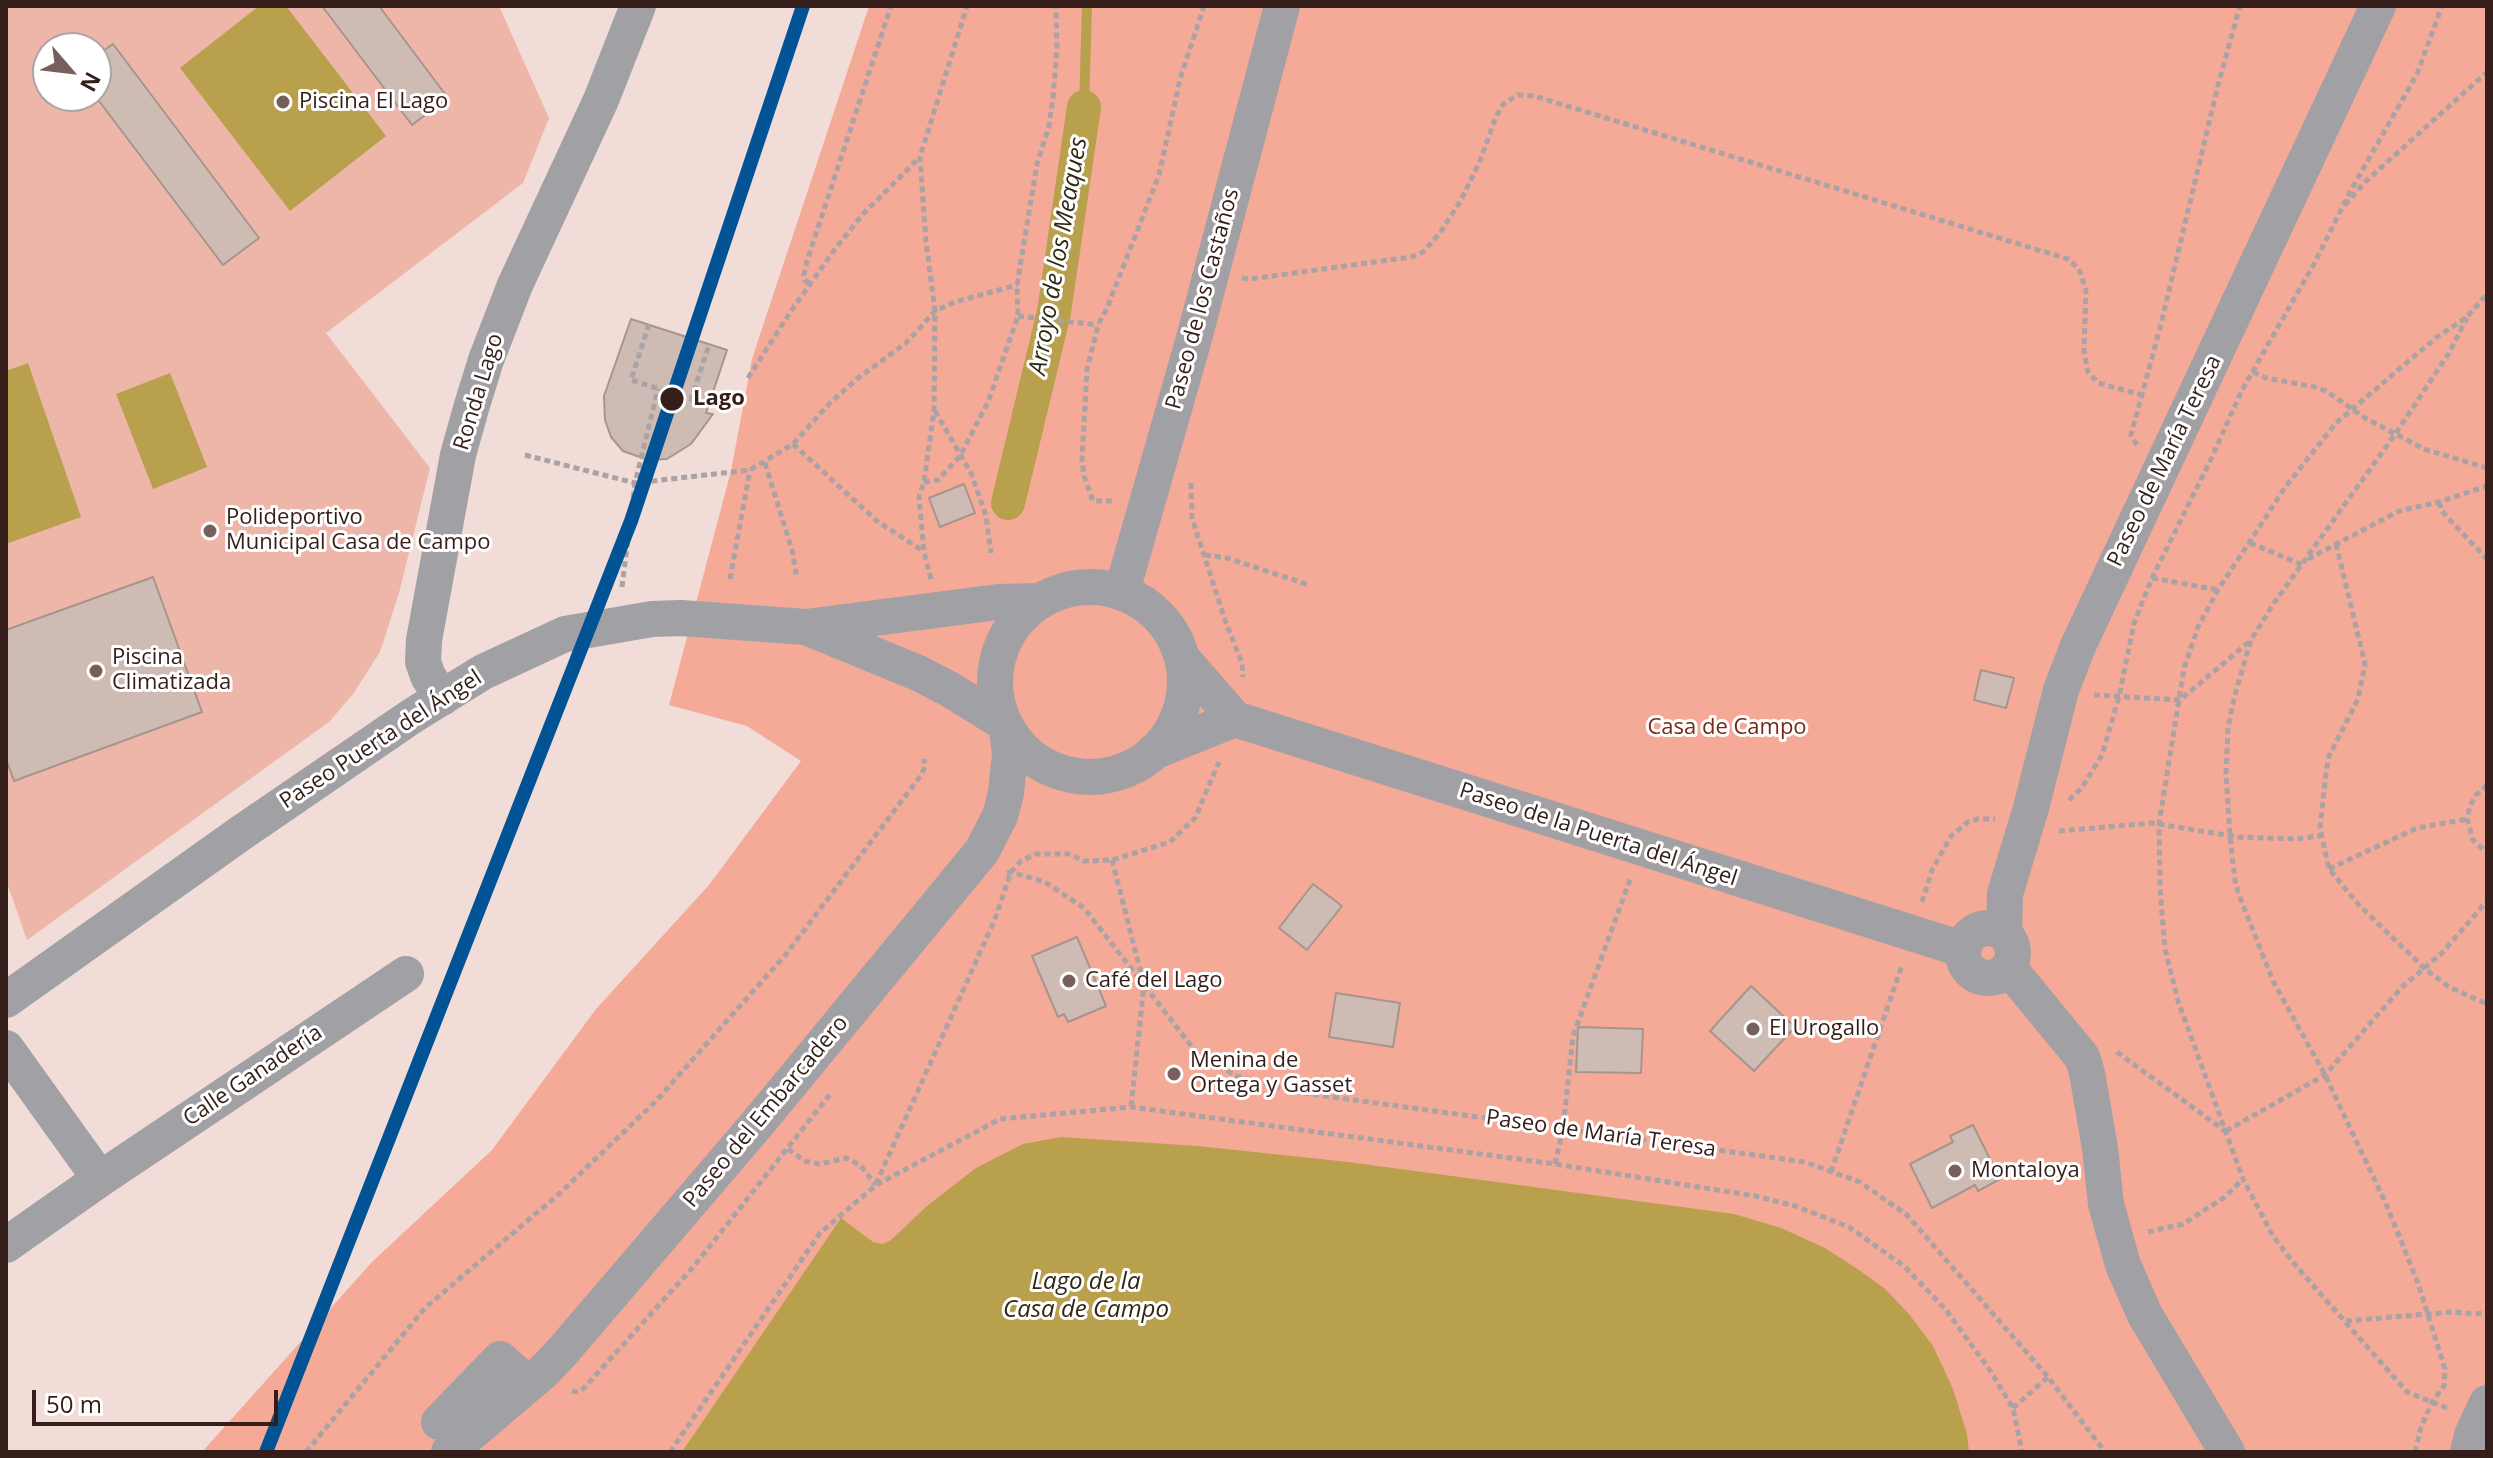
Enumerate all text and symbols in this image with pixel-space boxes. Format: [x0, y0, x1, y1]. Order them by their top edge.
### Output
north arrow [32, 32, 112, 112]
text: N [74, 67, 109, 97]
place label: Piscina El Lago [299, 89, 448, 115]
marker: Piscina El Lago [274, 93, 292, 111]
water label: Arroyo de los Meaques [1024, 135, 1094, 377]
street label: Paseo de los Castaños [1161, 186, 1245, 412]
street label: Ronda Lago [449, 330, 509, 454]
street label: Paseo de María Teresa [2102, 351, 2228, 571]
marker: Lago [658, 385, 686, 413]
place label: Lago [693, 386, 745, 412]
place label: Polideportivo Municipal Casa de Campo [226, 505, 491, 556]
marker: Polideportivo Municipal Casa de Campo [201, 522, 219, 540]
place label: Piscina Climatizada [112, 645, 231, 696]
marker: Piscina Climatizada [87, 662, 105, 680]
street label: Paseo Puerta del Ángel [275, 665, 487, 815]
park label: Casa de Campo [1647, 715, 1807, 741]
street label: Paseo de la Puerta del Ángel [1456, 778, 1740, 892]
place label: Café del Lago [1085, 968, 1223, 994]
marker: Café del Lago [1060, 972, 1078, 990]
street label: Paseo del Embarcadero [678, 1011, 854, 1213]
place label: El Urogallo [1769, 1016, 1879, 1042]
street label: Calle Ganadería [179, 1020, 327, 1132]
marker: El Urogallo [1744, 1020, 1762, 1038]
place label: Menina de Ortega y Gasset [1190, 1048, 1352, 1100]
marker: Menina de Ortega y Gasset [1165, 1065, 1183, 1083]
street label: Paseo de María Teresa [1484, 1105, 1718, 1163]
place label: Montaloya [1971, 1158, 2080, 1184]
marker: Montaloya [1946, 1162, 1964, 1180]
water label: Lago de la Casa de Campo [1003, 1268, 1169, 1324]
scale bar [36, 1374, 282, 1424]
text: 50 m [46, 1387, 102, 1420]

